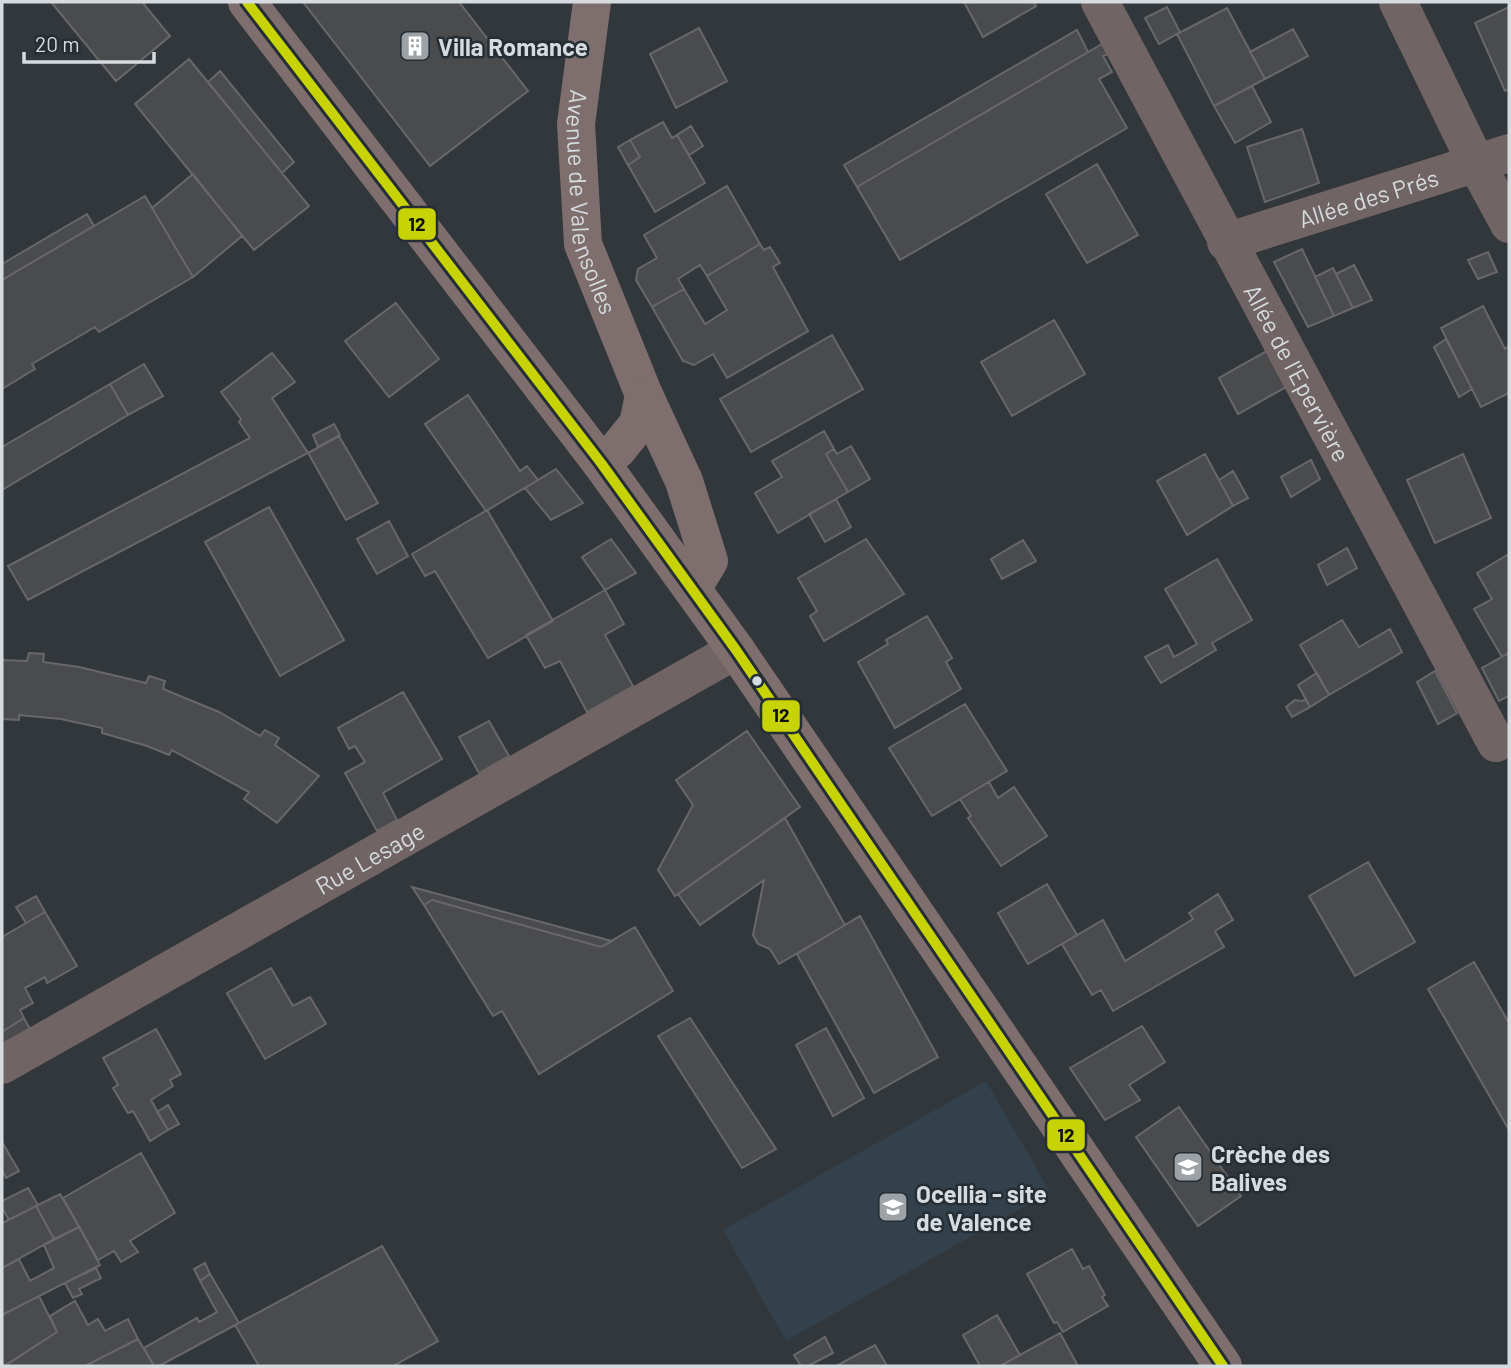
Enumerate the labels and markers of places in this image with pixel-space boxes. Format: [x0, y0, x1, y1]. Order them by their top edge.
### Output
building icon: Villa Romance [398, 29, 432, 63]
place label: Villa Romance [438, 32, 588, 61]
unlabelled marker [750, 674, 764, 688]
place label: Crèche des Balives [1211, 1139, 1330, 1196]
school or university icon: Crèche des Balives [1171, 1150, 1205, 1184]
place label: Ocellia - site de Valence [916, 1179, 1047, 1236]
school or university icon: Ocellia - site de Valence [876, 1190, 910, 1224]

